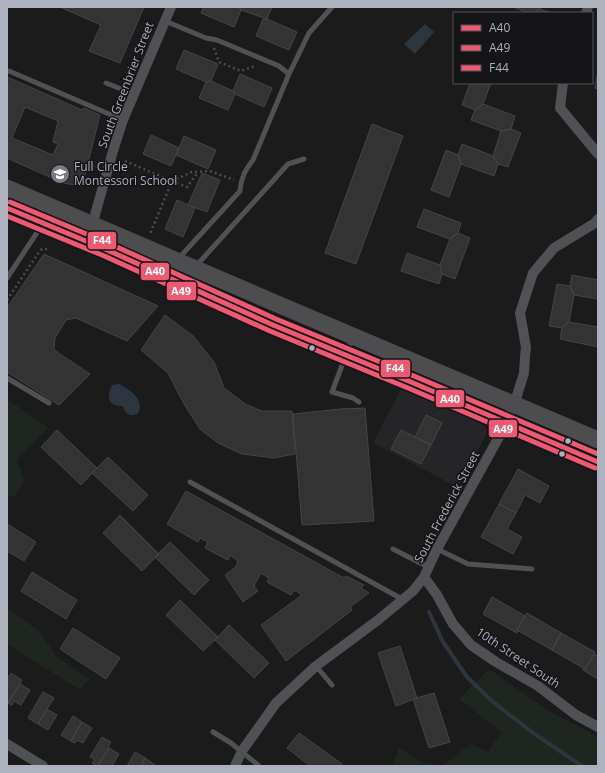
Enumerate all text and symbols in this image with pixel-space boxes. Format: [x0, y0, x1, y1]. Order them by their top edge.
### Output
legend [453, 12, 593, 84]
street label: South Greenbrier Street [94, 19, 157, 150]
text: A40 [489, 19, 510, 36]
text: A49 [489, 39, 510, 56]
text: F44 [489, 59, 509, 76]
place label: Full Circle Montessori School [74, 158, 177, 189]
school or university icon: Full Circle Montessori School [49, 163, 71, 185]
line badge: F44 [87, 231, 117, 250]
text: F44 [93, 232, 112, 247]
line badge: A40 [140, 262, 170, 281]
text: A40 [145, 263, 165, 278]
line badge: A49 [166, 281, 197, 301]
text: A49 [171, 283, 191, 298]
unlabelled marker [307, 343, 317, 353]
line badge: F44 [380, 359, 411, 378]
text: F44 [386, 360, 405, 375]
line badge: A40 [435, 389, 465, 408]
text: A40 [440, 391, 460, 406]
line badge: A49 [488, 419, 518, 438]
text: A49 [493, 421, 513, 436]
unlabelled marker [563, 436, 573, 446]
street label: South Frederick Street [410, 448, 483, 566]
unlabelled marker [557, 449, 567, 459]
street label: 10th Street South [473, 623, 564, 692]

